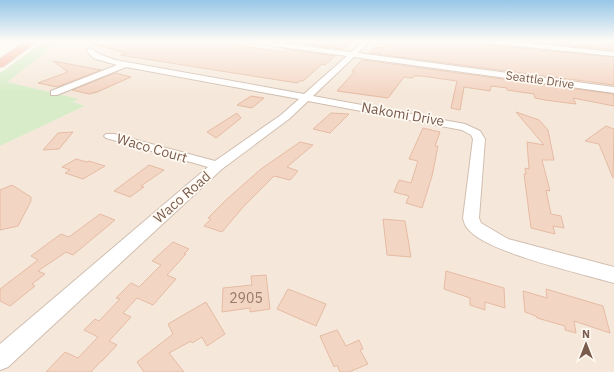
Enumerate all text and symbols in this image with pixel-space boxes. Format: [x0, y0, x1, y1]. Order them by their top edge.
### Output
street label: Seattle Drive [505, 67, 576, 92]
street label: Nakomi Drive [360, 98, 446, 130]
street label: Waco Court [115, 129, 189, 167]
street label: Waco Road [150, 167, 214, 227]
house number: 2905 [229, 289, 263, 307]
north arrow [566, 324, 606, 364]
text: N [582, 327, 590, 341]

